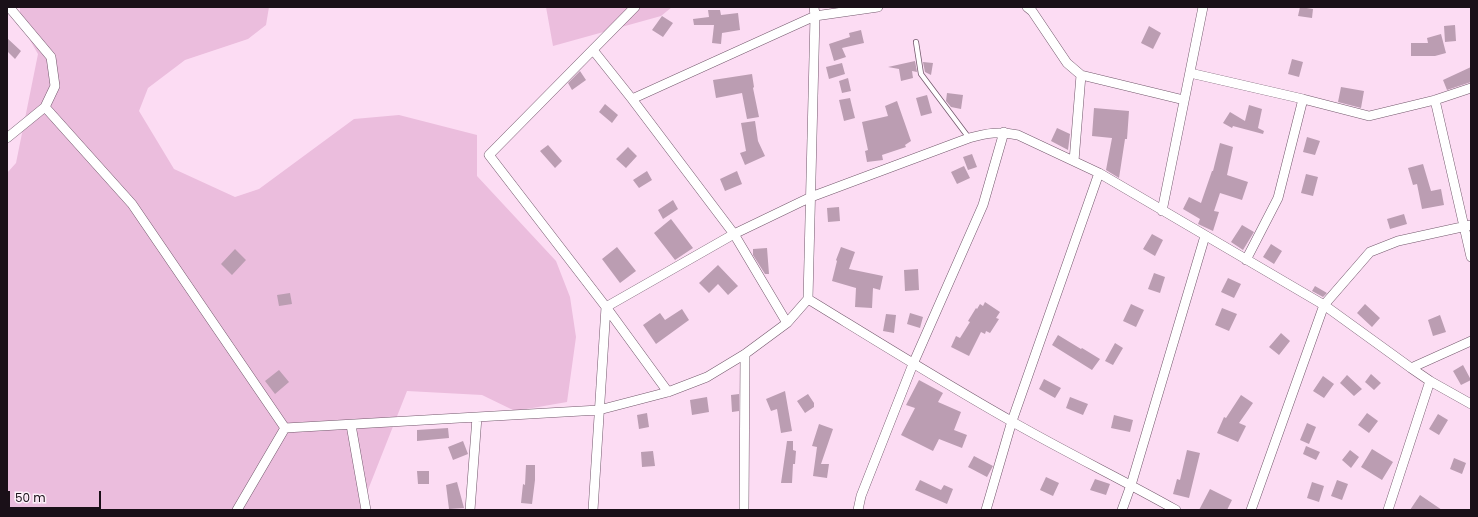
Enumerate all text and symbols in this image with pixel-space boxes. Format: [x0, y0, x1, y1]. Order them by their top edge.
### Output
scale bar [10, 483, 103, 509]
text: 50 m [15, 489, 46, 506]

